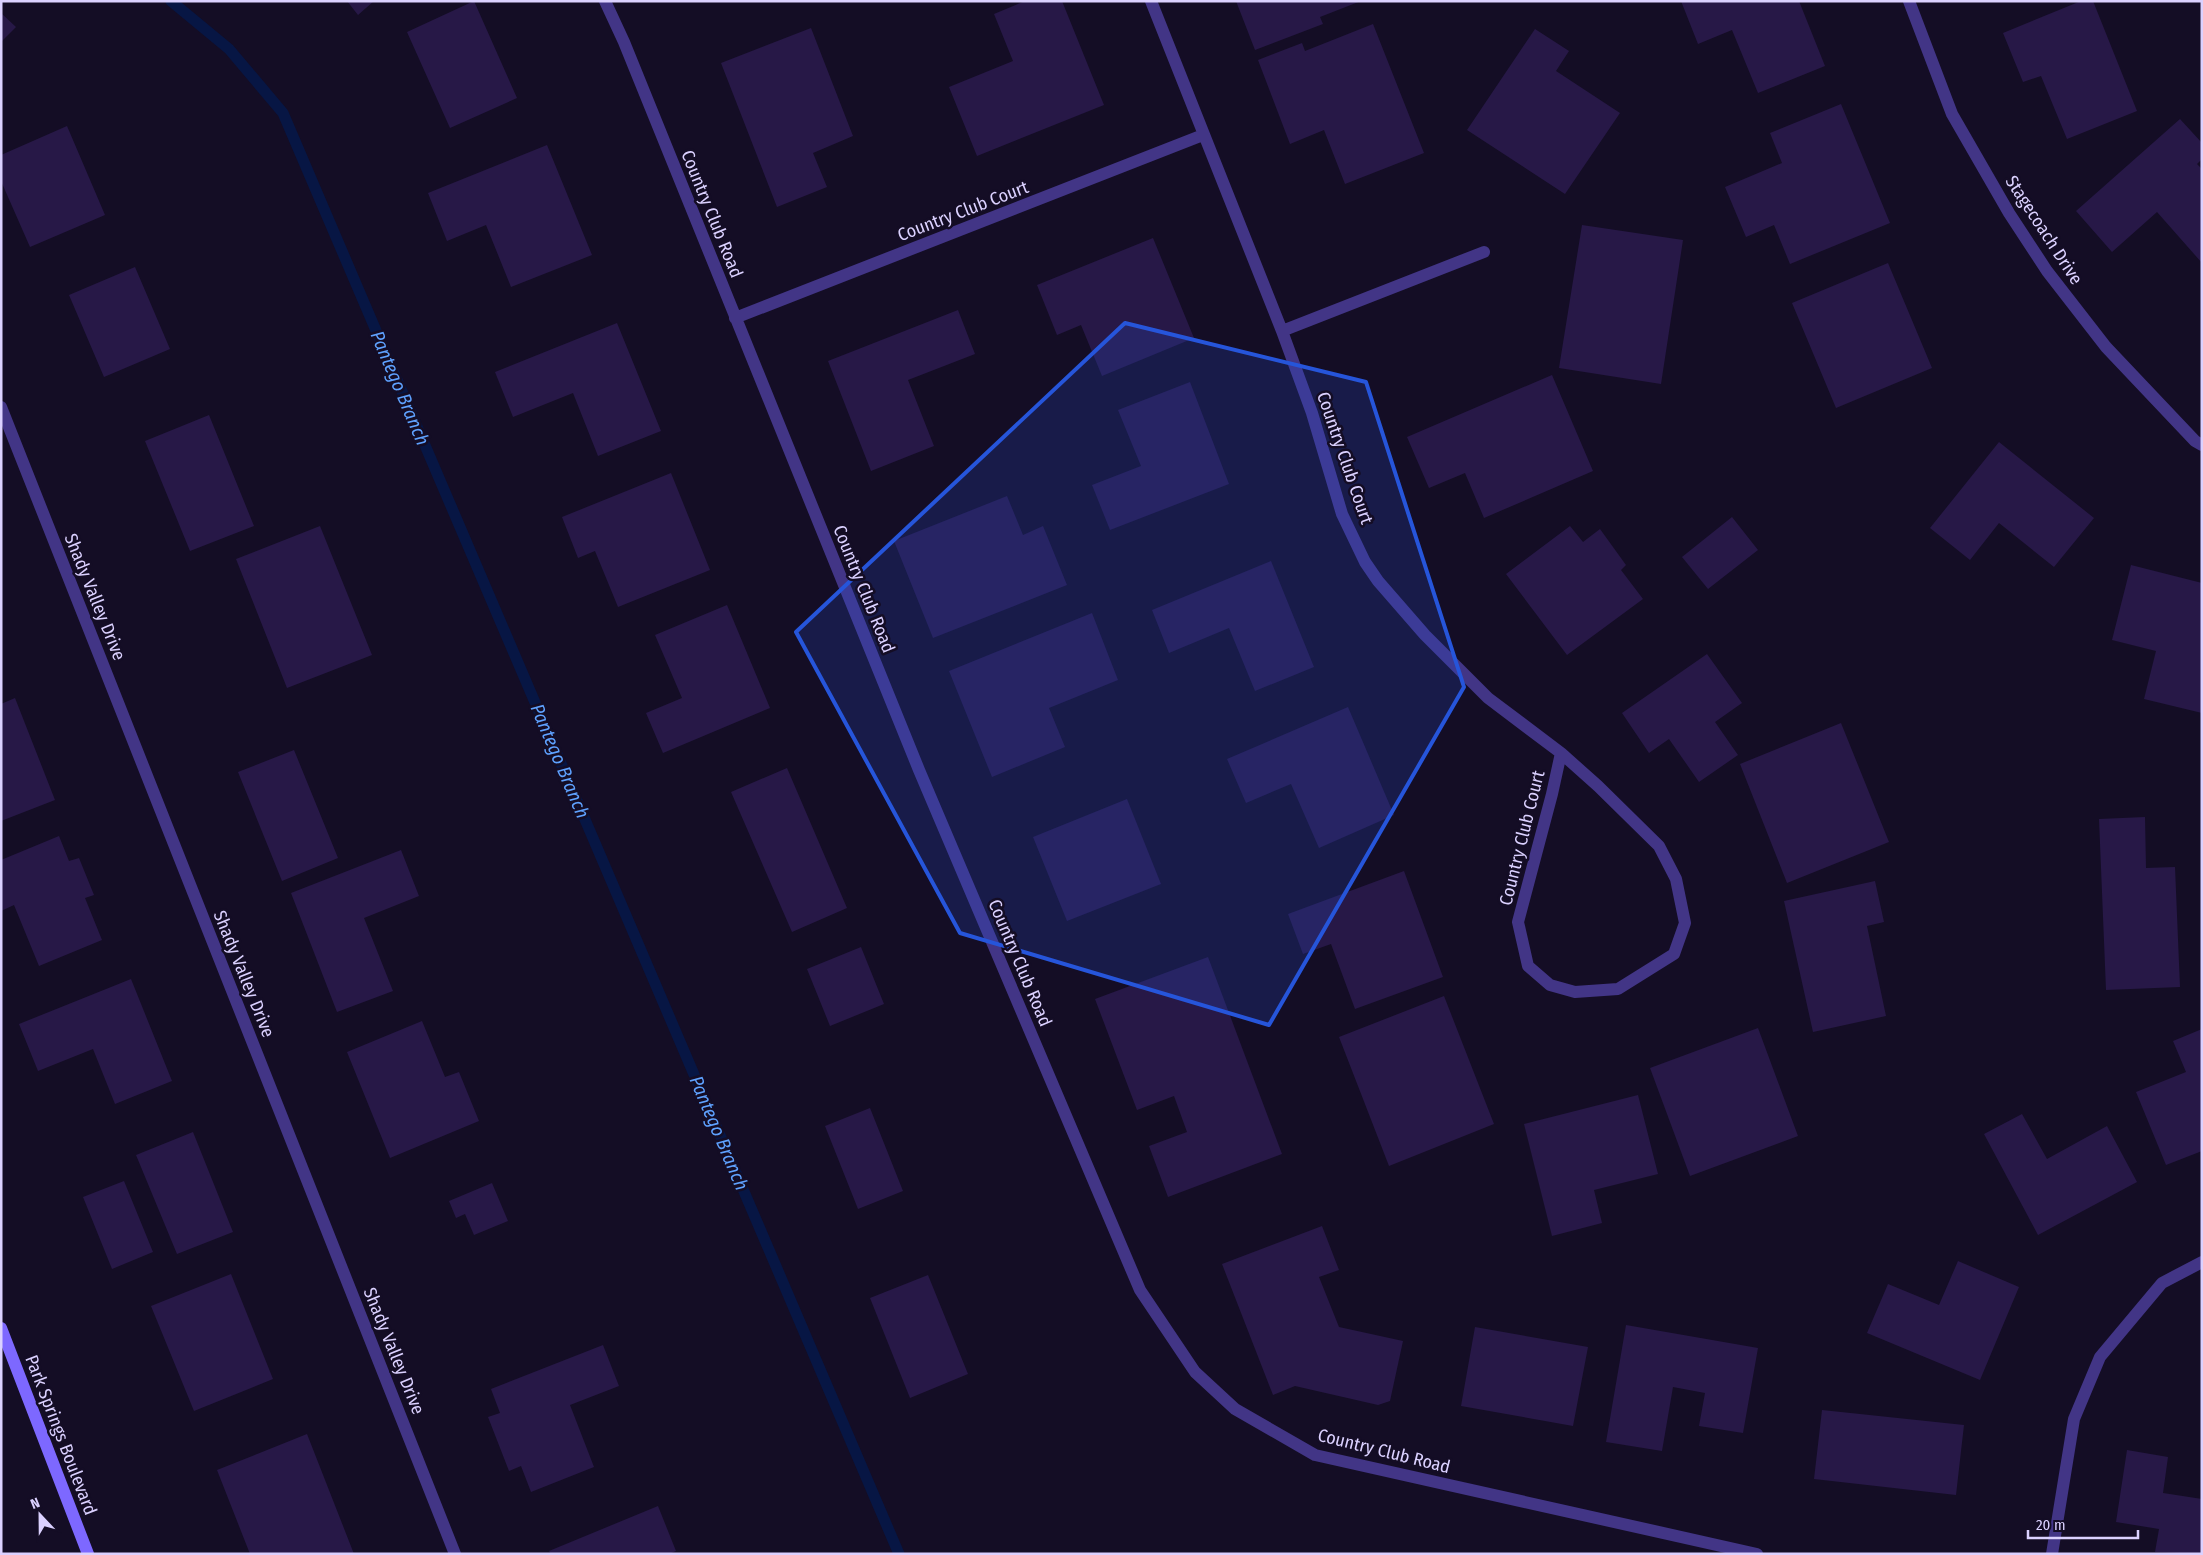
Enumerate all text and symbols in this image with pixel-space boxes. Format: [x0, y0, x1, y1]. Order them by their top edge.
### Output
street label: Country Club Road [676, 147, 748, 281]
street label: Stagecoach Drive [2001, 171, 2087, 289]
street label: Country Club Court [894, 176, 1032, 246]
water label: Pantego Branch [366, 327, 434, 449]
street label: Country Club Court [1312, 389, 1378, 527]
street label: Country Club Road [828, 522, 900, 656]
street label: Shady Valley Drive [60, 530, 130, 664]
water label: Pantego Branch [526, 700, 594, 822]
street label: Country Club Court [1495, 768, 1549, 908]
street label: Country Club Road [983, 896, 1057, 1030]
street label: Shady Valley Drive [209, 907, 279, 1041]
water label: Pantego Branch [685, 1072, 753, 1194]
street label: Shady Valley Drive [359, 1284, 429, 1418]
street label: Park Springs Boulevard [20, 1352, 102, 1518]
street label: Country Club Road [1315, 1424, 1453, 1478]
north arrow [15, 1490, 65, 1540]
text: N [28, 1494, 42, 1513]
scale bar [2028, 1508, 2138, 1540]
text: 20 m [2036, 1516, 2066, 1534]

